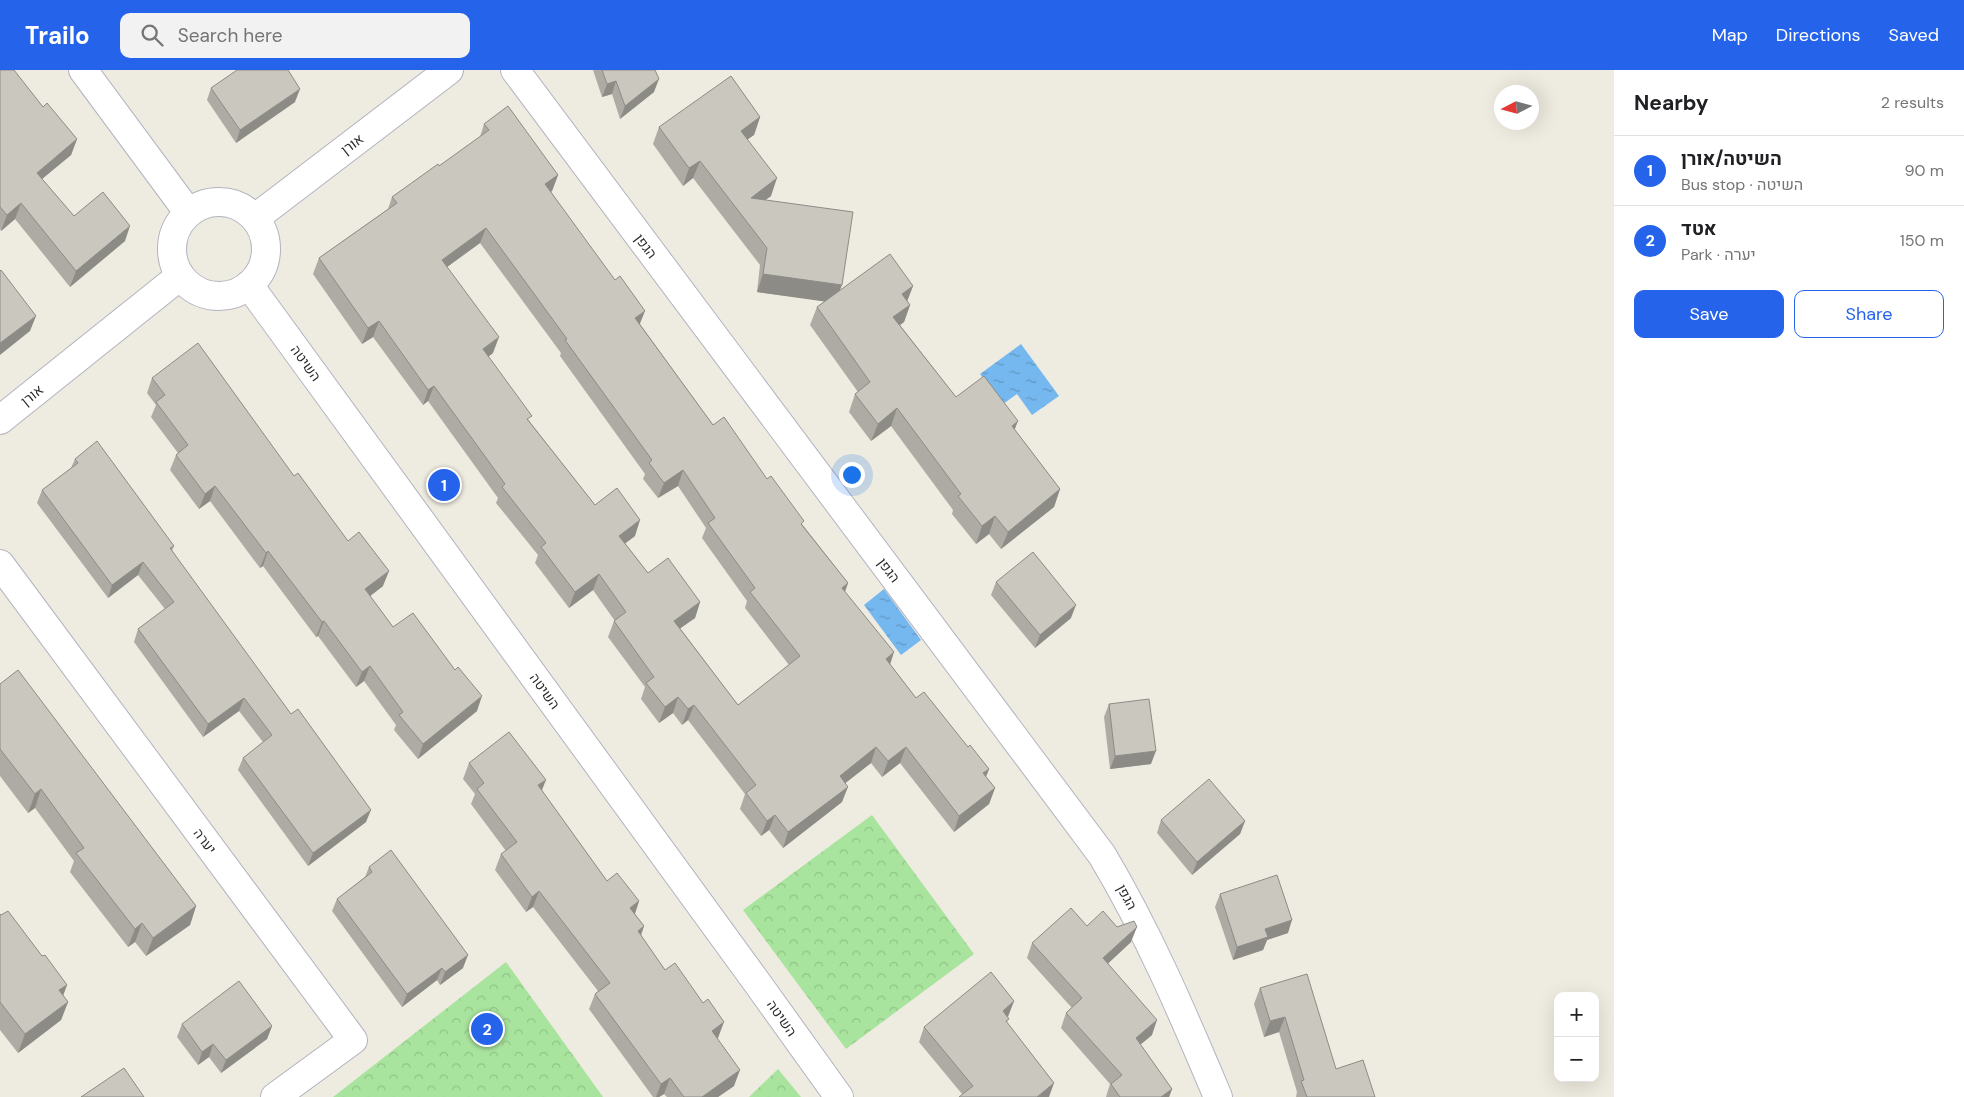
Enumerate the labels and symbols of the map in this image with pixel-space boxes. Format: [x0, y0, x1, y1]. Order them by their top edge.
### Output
north arrow [1494, 85, 1539, 130]
street label: אורן [337, 130, 367, 158]
street label: הגפן [631, 230, 661, 262]
street label: השיטה [287, 341, 325, 385]
street label: אורן [17, 380, 47, 410]
your location [839, 462, 865, 488]
pin: 1 [428, 466, 460, 504]
street label: הגפן [874, 554, 904, 586]
street label: השיטה [526, 669, 564, 713]
street label: יערה [190, 825, 220, 857]
street label: הגפן [1113, 881, 1141, 913]
street label: השיטה [763, 996, 801, 1040]
pin: 2 [471, 1010, 503, 1048]

